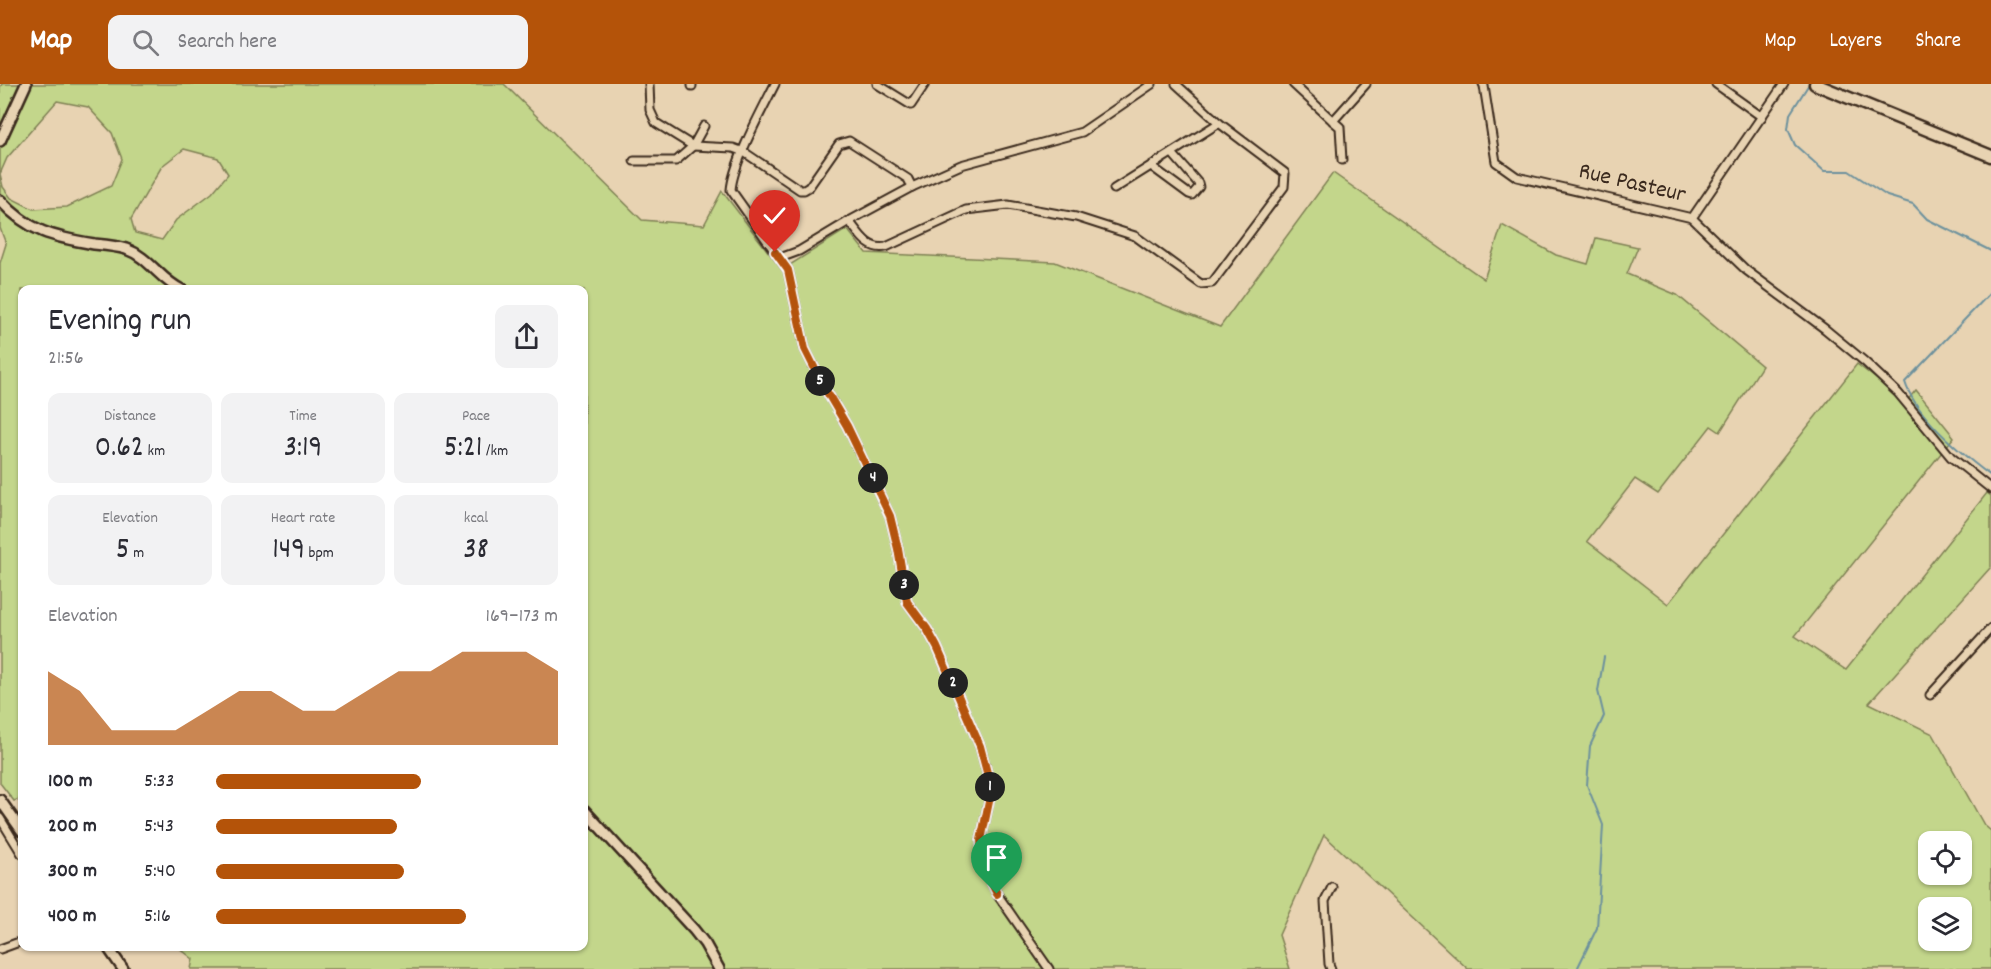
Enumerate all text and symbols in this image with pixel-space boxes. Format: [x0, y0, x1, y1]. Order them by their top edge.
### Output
search box [108, 15, 528, 69]
text: Map [30, 22, 72, 62]
icon: search [129, 26, 162, 59]
text: Search here [177, 27, 277, 58]
text: Map [1765, 27, 1796, 57]
text: Layers [1829, 27, 1882, 57]
text: Share [1915, 27, 1961, 57]
street label: Rue Pasteur [1575, 155, 1689, 213]
pin [749, 190, 800, 252]
icon: check [758, 199, 791, 232]
text: Evening run [48, 299, 192, 346]
button: share [495, 305, 558, 368]
text: 21:56 [48, 345, 84, 373]
pin: 5 [805, 366, 835, 396]
text: 5 [816, 369, 824, 392]
text: Distance [104, 405, 156, 428]
text: Time [289, 405, 317, 428]
text: Pace [462, 405, 490, 428]
text: 0.62 [95, 428, 144, 471]
text: 3:19 [284, 428, 322, 471]
text: 5:21 [444, 428, 482, 471]
text: km [144, 440, 165, 463]
text: /km [482, 440, 508, 463]
pin: 4 [858, 463, 888, 493]
text: 4 [870, 466, 876, 489]
text: Elevation [102, 507, 158, 530]
text: Heart rate [271, 507, 335, 530]
text: kcal [464, 507, 488, 530]
text: 5 [116, 530, 130, 573]
text: 149 [272, 530, 305, 573]
text: 38 [463, 530, 489, 573]
text: m [130, 542, 144, 565]
text: bpm [305, 542, 334, 565]
pin: 3 [889, 570, 919, 600]
text: 3 [900, 573, 908, 596]
text: Elevation [48, 603, 118, 631]
text: 169–173 m [486, 603, 558, 631]
pin: 2 [938, 668, 968, 698]
text: 2 [950, 671, 957, 694]
text: 100 m [48, 768, 93, 796]
text: 5:33 [144, 768, 174, 796]
pin: 1 [975, 772, 1005, 802]
text: 1 [988, 775, 992, 798]
text: 200 m [48, 813, 97, 841]
text: 5:43 [144, 813, 174, 841]
map controls [1918, 831, 1972, 951]
button: locate [1918, 831, 1972, 885]
pin [971, 832, 1022, 894]
icon: arrive [980, 841, 1013, 874]
text: 300 m [48, 858, 97, 886]
text: 5:40 [144, 858, 176, 886]
button: layers [1918, 897, 1972, 951]
text: 400 m [48, 903, 96, 931]
text: 5:16 [144, 903, 171, 931]

